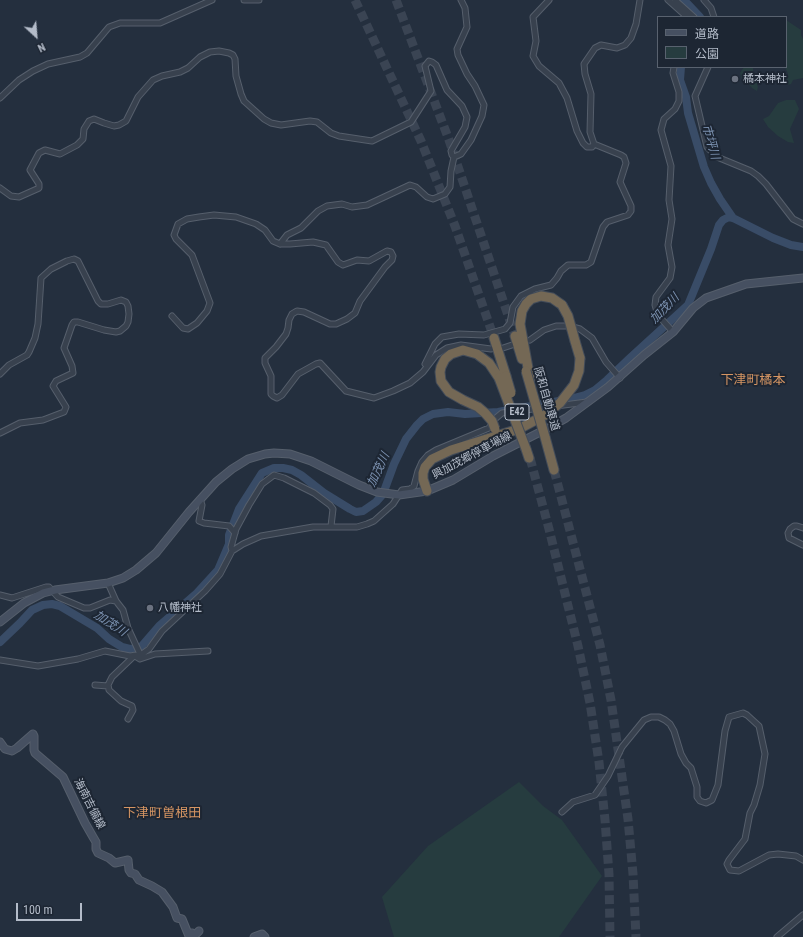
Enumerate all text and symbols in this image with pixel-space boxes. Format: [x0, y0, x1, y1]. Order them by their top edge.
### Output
north arrow [16, 16, 56, 56]
legend [657, 16, 787, 68]
text: 道路 [695, 27, 719, 41]
text: N [36, 40, 47, 55]
text: 公園 [695, 47, 719, 61]
place label: 橘本神社 [743, 72, 787, 86]
marker: 橘本神社 [730, 74, 740, 84]
water label: 市坪川 [698, 123, 722, 161]
water label: 加茂川 [647, 291, 683, 327]
street label: 阪和自動車道 [531, 365, 561, 433]
district label: 下津町橘本 [721, 373, 785, 389]
road number: E42 [505, 404, 529, 420]
street label: 興加茂郷停車場線 [430, 430, 514, 482]
water label: 加茂川 [365, 451, 393, 489]
place label: 八幡神社 [158, 601, 202, 615]
marker: 八幡神社 [145, 603, 155, 613]
water label: 加茂川 [91, 608, 129, 640]
street label: 海南吉備線 [71, 777, 107, 831]
district label: 下津町曽根田 [123, 806, 201, 822]
scale bar [18, 895, 84, 921]
text: 100 m [23, 903, 53, 917]

